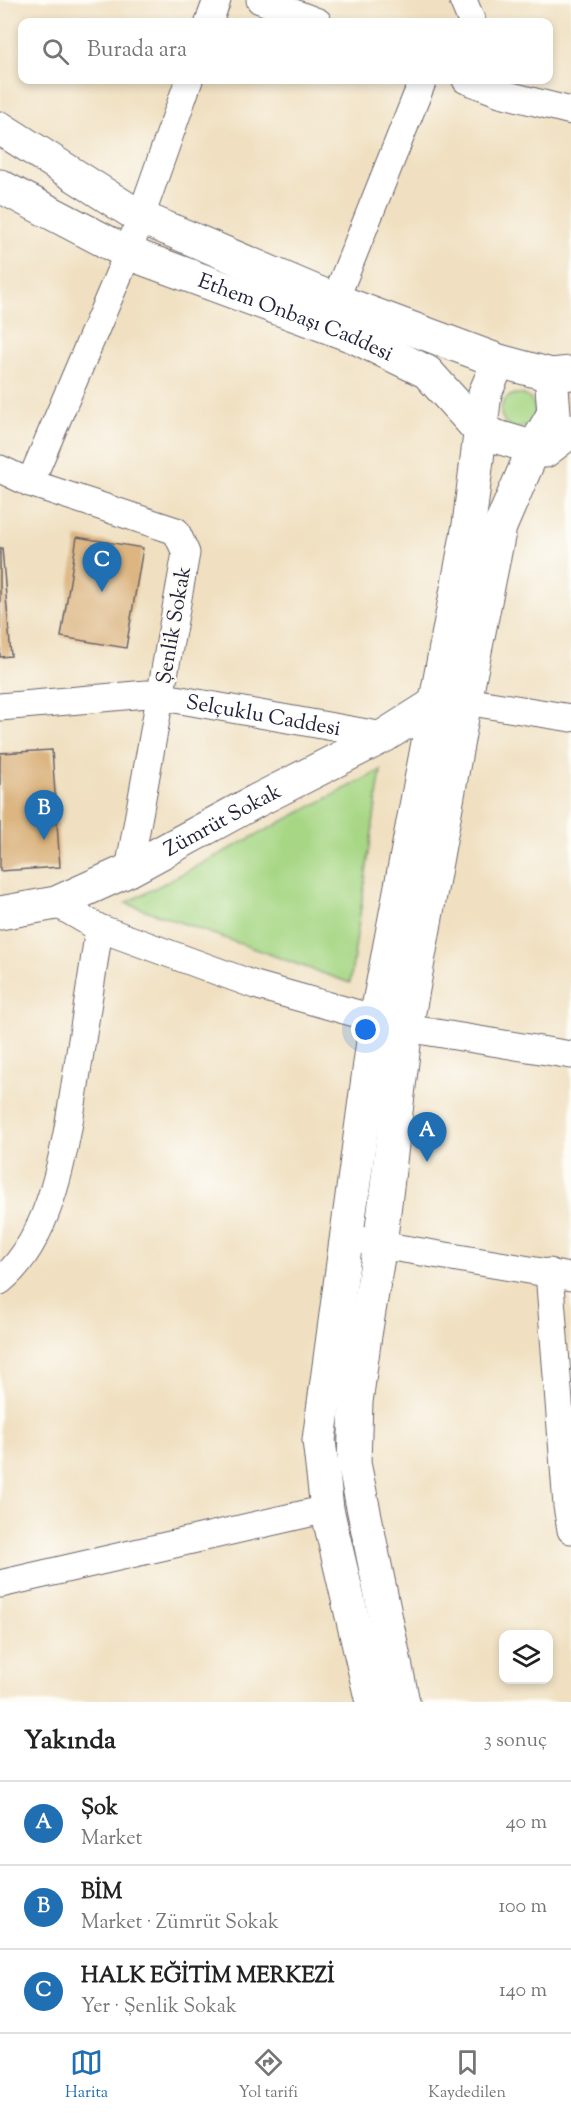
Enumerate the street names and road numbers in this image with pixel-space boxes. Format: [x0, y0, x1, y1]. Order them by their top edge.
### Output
street label: Ethem Onbaşı Caddesi [193, 267, 398, 370]
street label: Şenlik Sokak [150, 564, 200, 687]
street label: Selçuklu Caddesi [184, 688, 343, 745]
street label: Zümrüt Sokak [159, 777, 287, 865]

